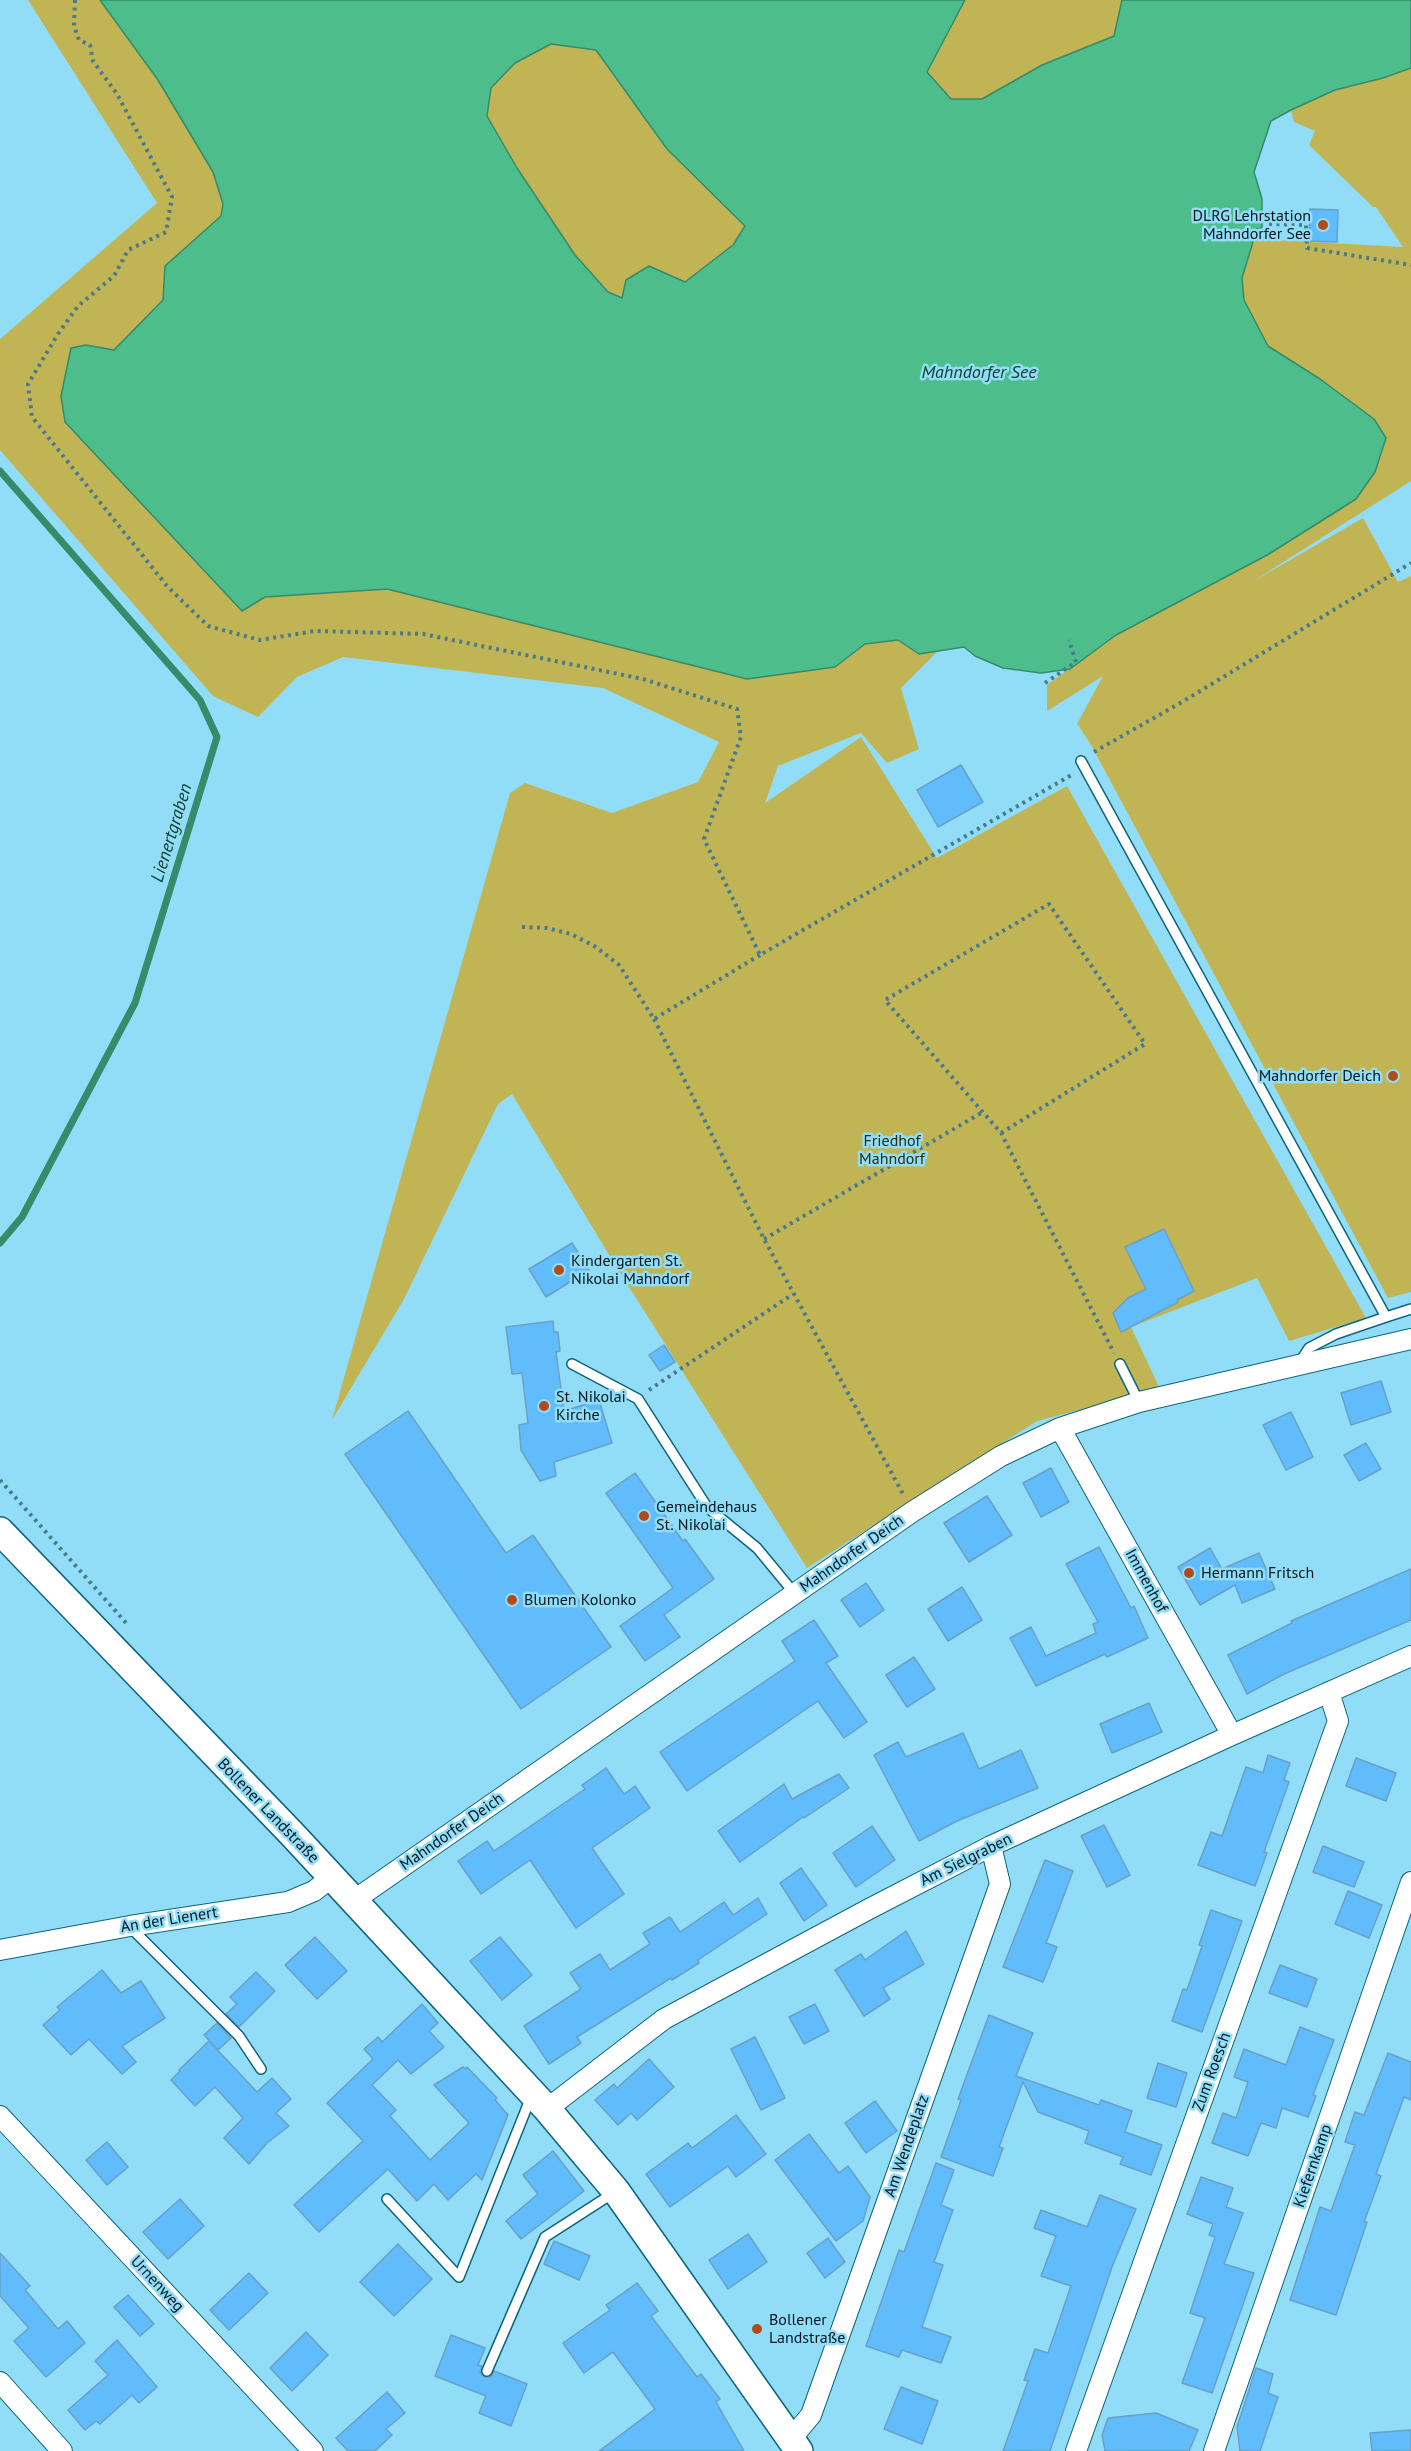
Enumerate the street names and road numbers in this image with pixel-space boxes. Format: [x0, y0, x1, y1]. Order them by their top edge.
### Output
street label: Mahndorfer Deich [796, 1511, 908, 1597]
street label: Immenhof [1121, 1546, 1171, 1616]
street label: Bollener Landstraße [213, 1755, 323, 1867]
street label: Mahndorfer Deich [396, 1789, 508, 1875]
street label: Am Sielgraben [917, 1830, 1015, 1890]
street label: An der Lienert [119, 1903, 219, 1937]
street label: Zum Roesch [1189, 2030, 1235, 2114]
street label: Am Wendeplatz [881, 2092, 933, 2200]
street label: Kiefernkamp [1290, 2122, 1336, 2210]
street label: Urnenweg [126, 2252, 188, 2316]

